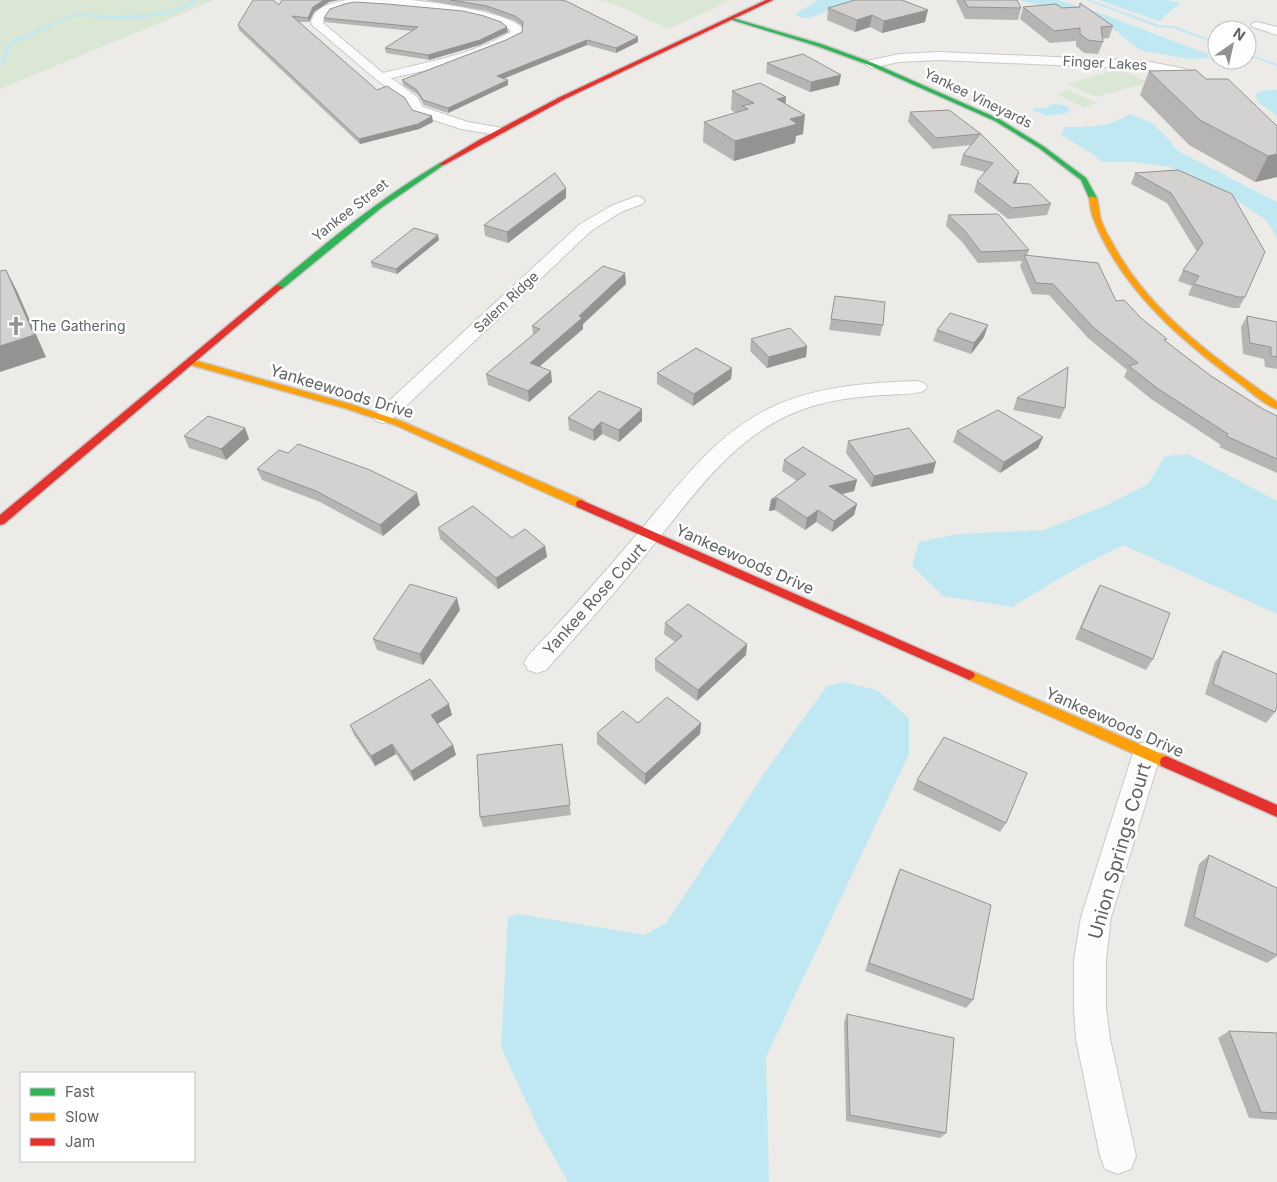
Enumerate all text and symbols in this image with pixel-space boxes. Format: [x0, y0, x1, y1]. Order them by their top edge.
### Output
north arrow [1207, 20, 1257, 70]
text: N [1230, 24, 1249, 44]
street label: Finger Lakes [1062, 52, 1148, 73]
street label: Yankee Vineyards [921, 64, 1035, 131]
street label: Yankee Street [308, 174, 391, 245]
street label: Salem Ridge [470, 267, 542, 336]
church icon: The Gathering [5, 315, 27, 337]
place label: The Gathering [31, 317, 125, 334]
street label: Yankeewoods Drive [268, 360, 416, 422]
street label: Yankeewoods Drive [673, 519, 817, 599]
street label: Yankee Rose Court [538, 539, 650, 659]
street label: Yankeewoods Drive [1043, 682, 1187, 762]
street label: Union Springs Court [1083, 760, 1156, 942]
legend [20, 1072, 195, 1162]
text: Fast [65, 1082, 95, 1101]
text: Slow [65, 1107, 99, 1126]
text: Jam [65, 1132, 95, 1151]

